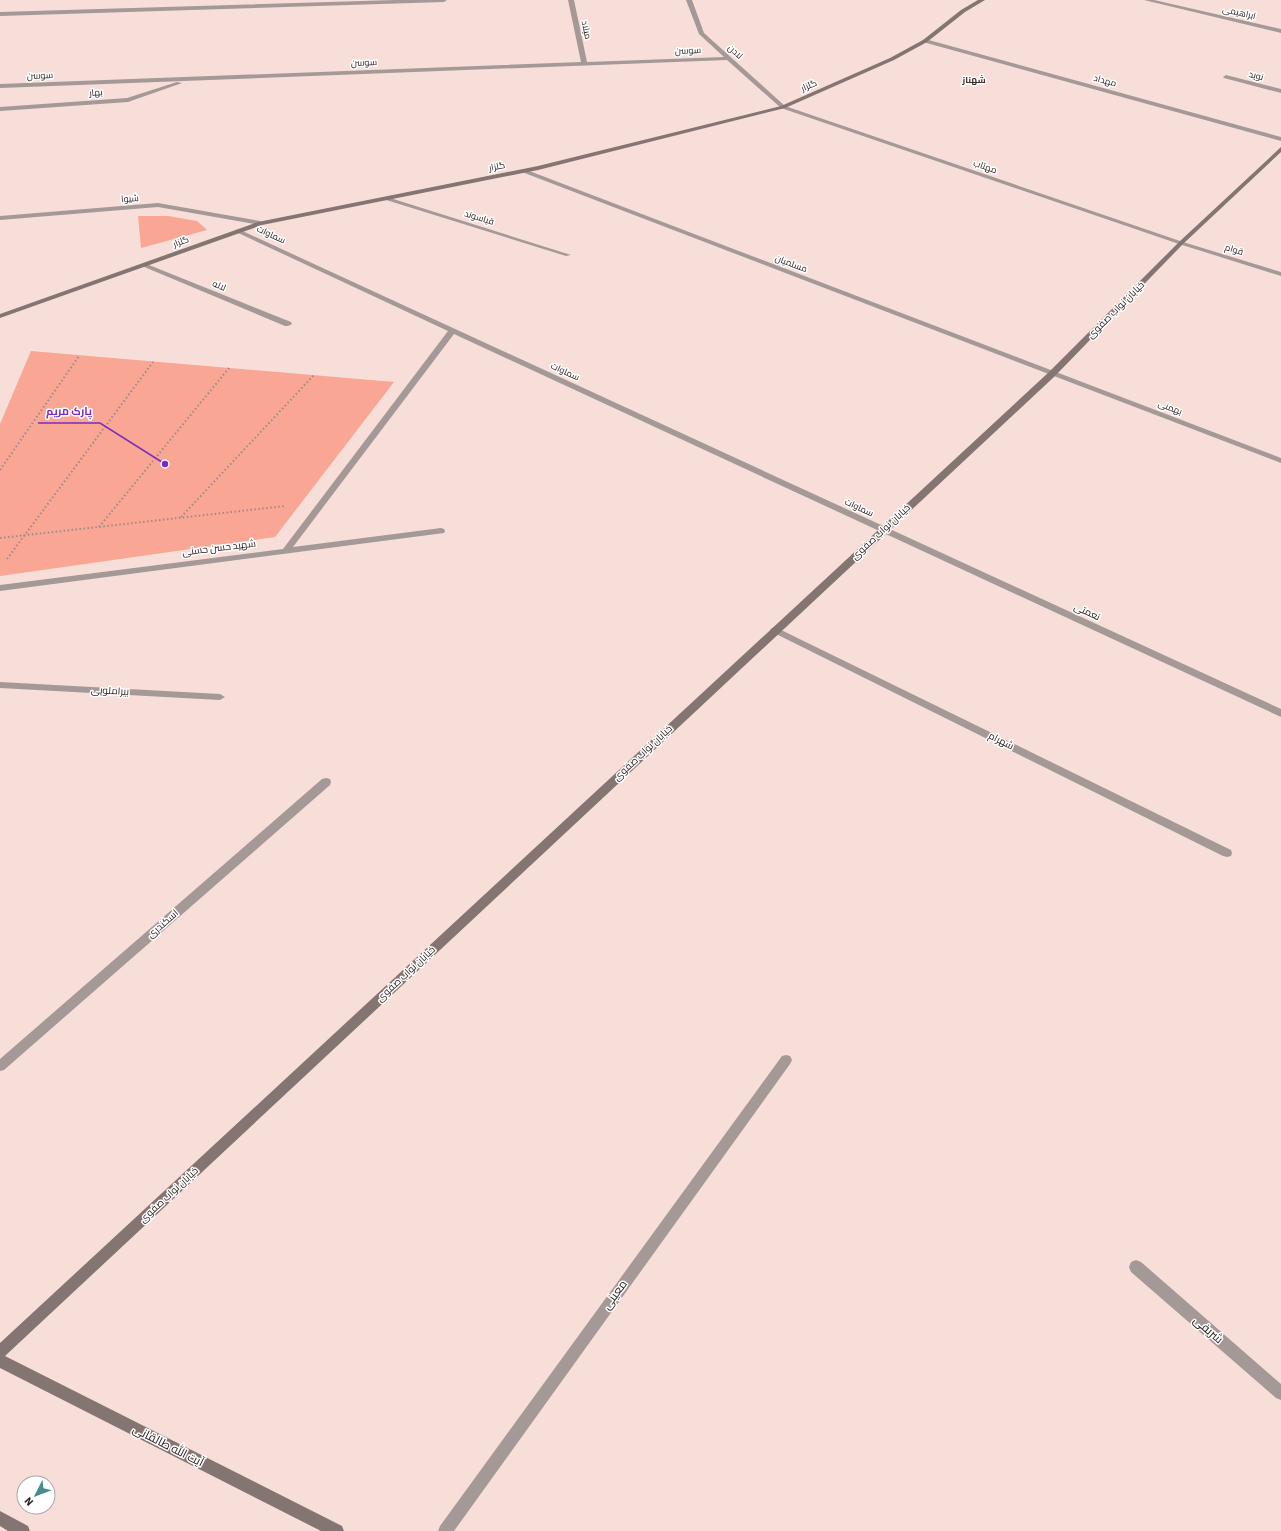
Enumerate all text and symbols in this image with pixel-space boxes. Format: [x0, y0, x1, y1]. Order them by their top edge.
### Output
street label: ابراهیمی [1221, 3, 1257, 23]
street label: میلاد [578, 19, 594, 41]
street label: لادن [725, 42, 745, 62]
street label: سوسن [675, 44, 701, 58]
street label: سوسن [351, 56, 377, 70]
street label: نوید [1247, 68, 1265, 84]
street label: سوسن [27, 69, 53, 83]
street label: مهداد [1092, 72, 1118, 90]
district label: شهناز [961, 74, 986, 87]
street label: گلزار [798, 77, 819, 96]
street label: بهار [88, 86, 103, 100]
street label: مهتاب [971, 157, 999, 177]
street label: گلزار [487, 159, 506, 175]
street label: شیوا [121, 192, 139, 206]
street label: قیاسوند [462, 207, 496, 229]
street label: سماوات [254, 223, 288, 247]
street label: گلزار [170, 233, 191, 251]
street label: قوام [1223, 241, 1245, 259]
street label: مسلمیان [773, 252, 809, 276]
street label: لاله [210, 277, 228, 295]
street label: خیابان نواب صفوی [1084, 278, 1148, 342]
street label: سماوات [548, 360, 582, 384]
street label: بهمنی [1156, 397, 1184, 419]
callout: پارک مریم [38, 400, 100, 423]
text: پارک مریم [46, 404, 92, 420]
street label: سماوات [842, 496, 876, 520]
street label: خیابان نواب صفوی [848, 501, 914, 563]
street label: شهید حسن حسنی [181, 537, 257, 559]
street label: نعمتی [1072, 600, 1102, 624]
street label: بیراملویی [91, 683, 129, 699]
street label: خیابان نواب صفوی [610, 722, 676, 784]
street label: شهرام [986, 729, 1016, 753]
street label: اسکندری [144, 906, 182, 942]
street label: خیابان نواب صفوی [373, 943, 439, 1005]
street label: خیابان نواب صفوی [136, 1164, 202, 1226]
street label: معینی [598, 1277, 632, 1313]
street label: شریفی [1189, 1312, 1227, 1348]
street label: آیت الله طالقانی [130, 1421, 207, 1472]
north arrow [16, 1475, 56, 1515]
text: N [21, 1494, 37, 1509]

